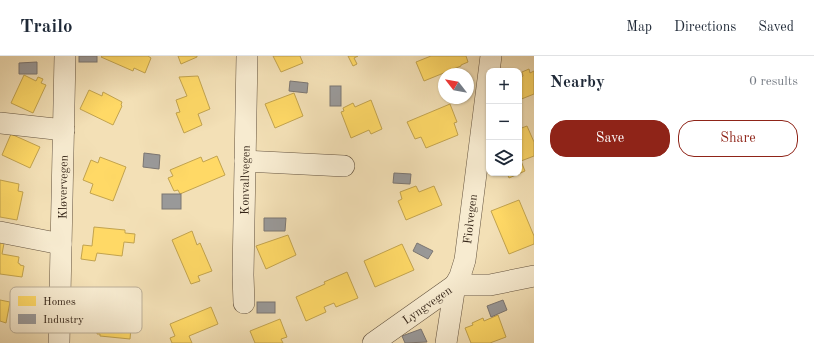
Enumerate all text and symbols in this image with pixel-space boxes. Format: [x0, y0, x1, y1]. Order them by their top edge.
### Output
text: Trailo [20, 18, 73, 37]
text: Map [626, 20, 652, 34]
text: Directions [674, 20, 736, 34]
text: Saved [758, 20, 794, 34]
north arrow [438, 68, 474, 104]
map controls [486, 68, 522, 176]
button: + [486, 68, 522, 104]
text: Nearby [550, 74, 605, 91]
text: 0 results [749, 75, 798, 88]
button: − [486, 104, 522, 140]
button: Save [550, 120, 670, 157]
button: Share [678, 120, 798, 157]
button: layers [486, 140, 522, 176]
street label: Konvallvegen [239, 145, 253, 215]
street label: Kløvervegen [57, 154, 71, 219]
street label: Fiolvegen [462, 193, 480, 245]
street label: Lyngvegen [401, 284, 455, 327]
legend [10, 287, 142, 333]
text: Homes [43, 297, 76, 308]
text: Industry [43, 315, 84, 326]

